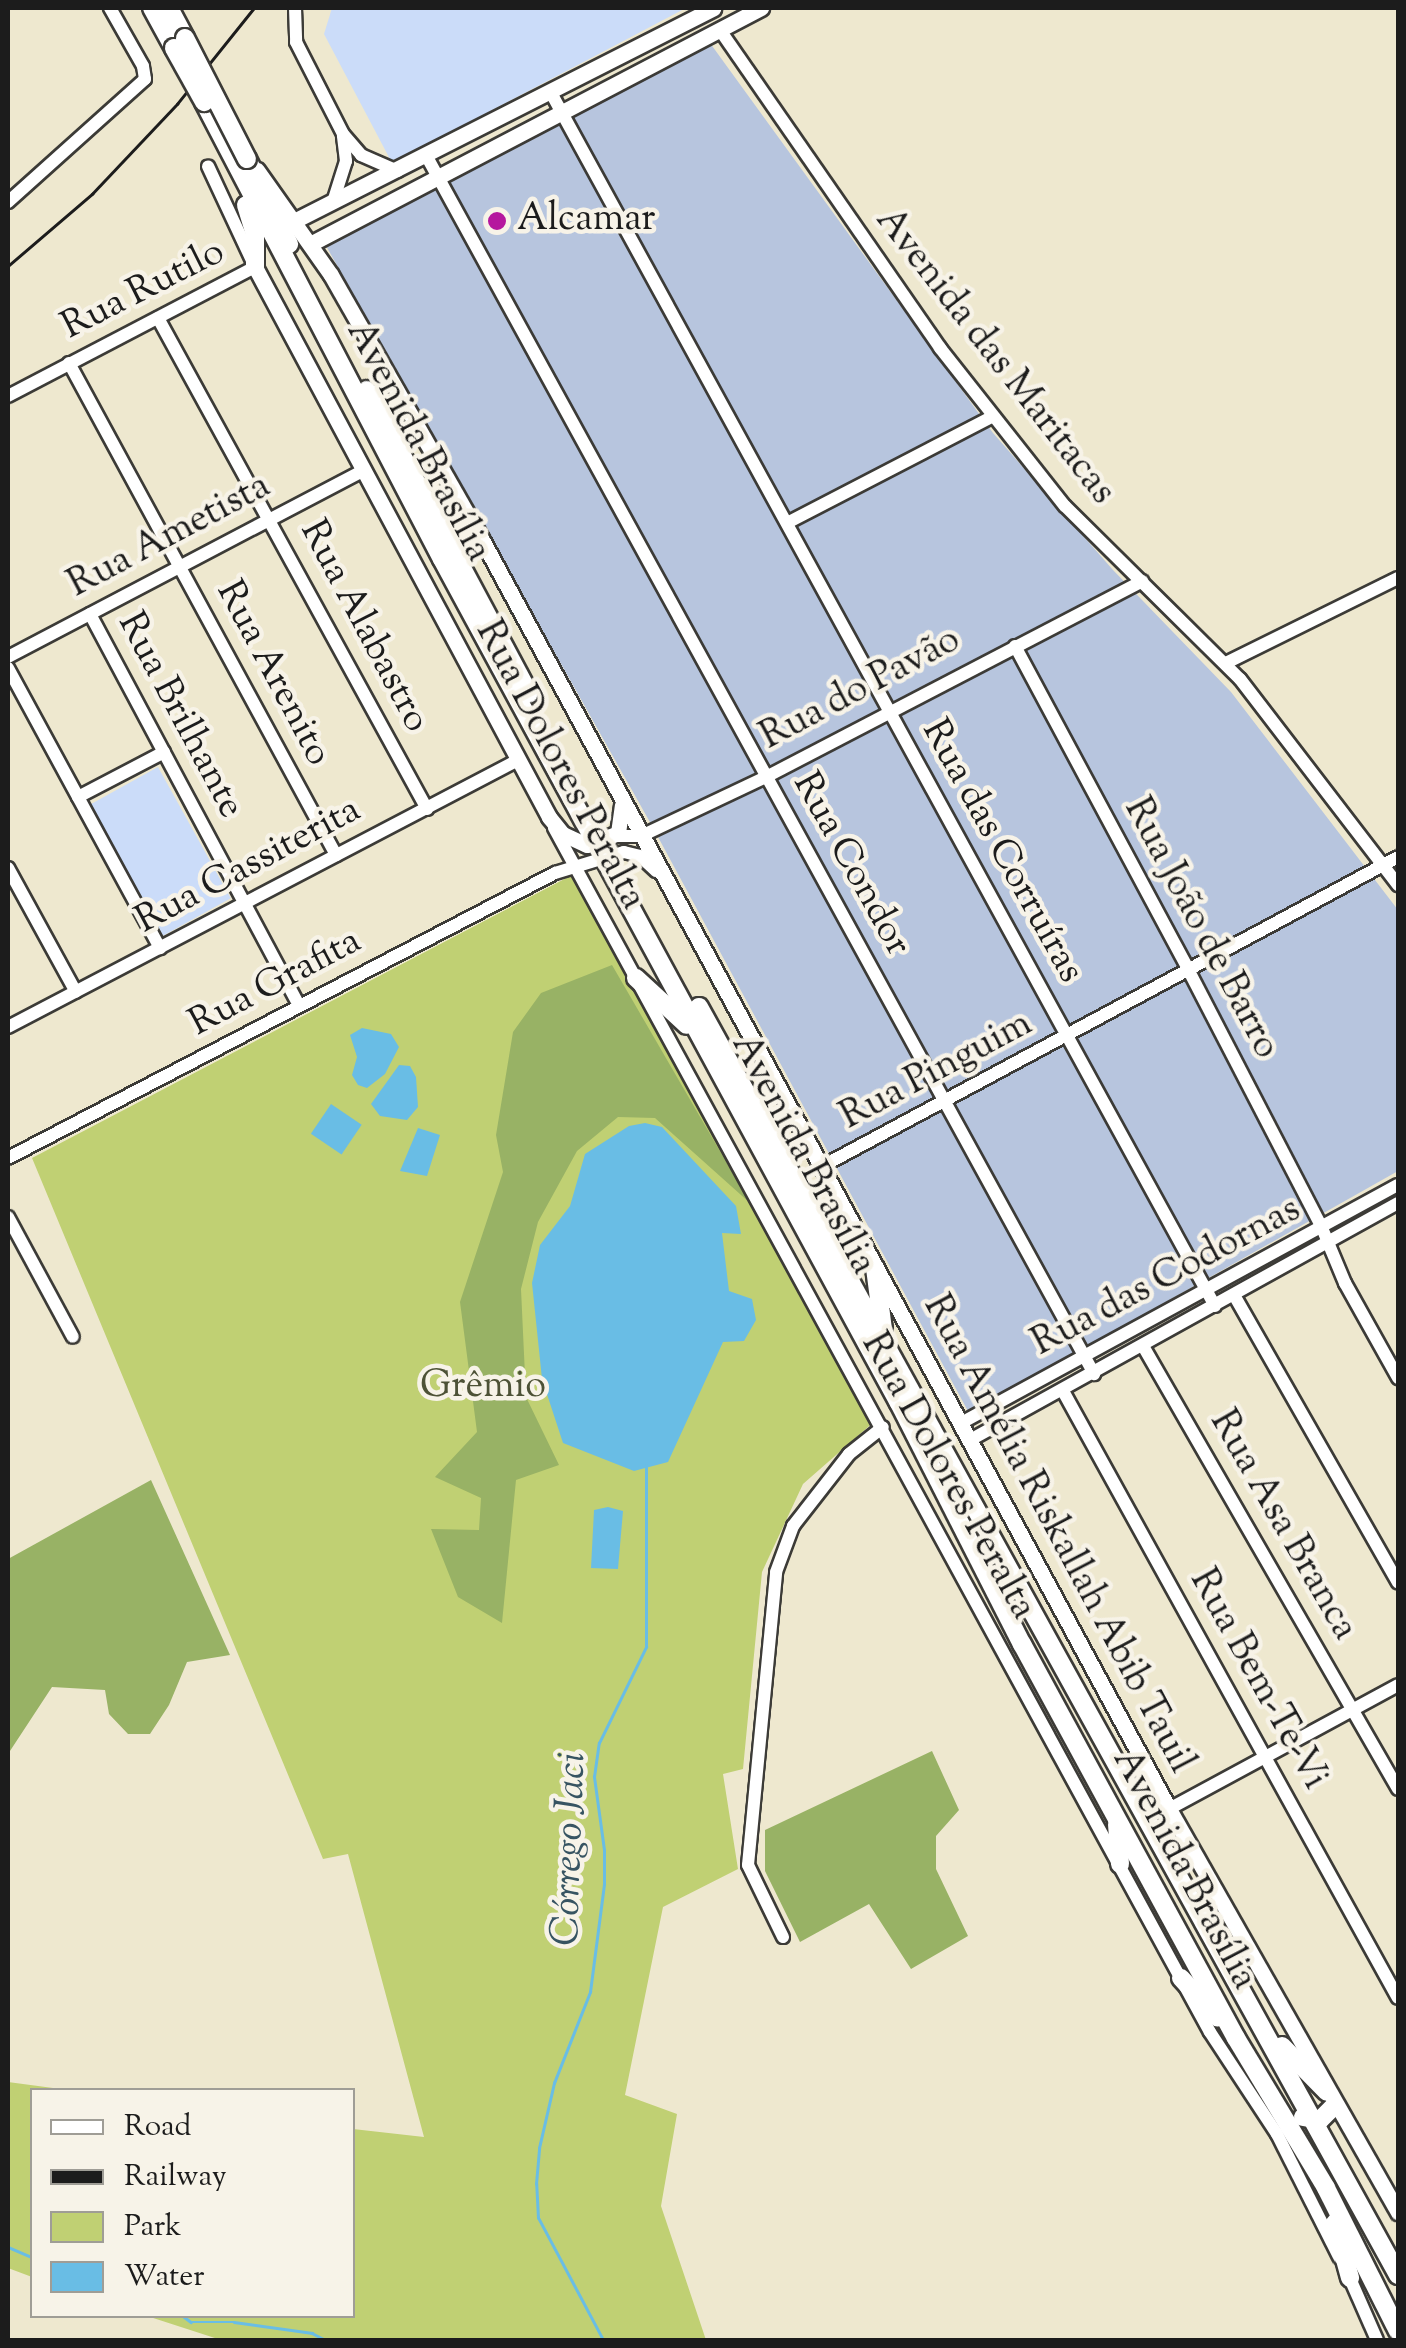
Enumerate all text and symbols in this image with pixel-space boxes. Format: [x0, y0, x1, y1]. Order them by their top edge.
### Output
place label: Alcamar [517, 198, 655, 244]
street label: Avenida das Maritacas [864, 200, 1124, 514]
marker: Alcamar [486, 210, 508, 232]
street label: Rua Rutilo [55, 231, 233, 351]
street label: Avenida Brasília [334, 314, 500, 570]
street label: Rua Ametista [61, 465, 279, 609]
street label: Rua Alabastro [288, 513, 438, 741]
street label: Rua Arenito [204, 574, 340, 774]
street label: Rua Brilhante [106, 606, 252, 826]
street label: Rua Dolores Peralta [464, 614, 654, 918]
street label: Rua do Pavão [754, 618, 968, 762]
street label: Rua das Corruíras [910, 712, 1092, 992]
street label: Rua Condor [781, 766, 919, 964]
street label: Rua Cassiterita [129, 789, 369, 945]
street label: Rua João de Barro [1112, 791, 1288, 1067]
street label: Rua Grafita [182, 920, 370, 1048]
street label: Rua Pinguim [834, 1003, 1040, 1141]
street label: Avenida Brasília [719, 1027, 885, 1283]
street label: Rua das Codornas [1025, 1188, 1309, 1368]
street label: Rua Amélia Riskallah Abib Tauil [911, 1288, 1203, 1782]
street label: Rua Dolores Peralta [849, 1326, 1045, 1628]
park label: Grêmio [420, 1365, 546, 1411]
street label: Rua Asa Branca [1198, 1403, 1366, 1649]
street label: Rua Bem-Te-Vi [1178, 1562, 1336, 1798]
street label: Avenida Brasília [1100, 1742, 1266, 1998]
water label: Córrego Jaci [544, 1751, 598, 1947]
legend [30, 2088, 355, 2318]
text: Road [124, 2106, 191, 2149]
text: Railway [124, 2156, 227, 2199]
text: Park [124, 2206, 181, 2249]
text: Water [124, 2256, 205, 2299]

